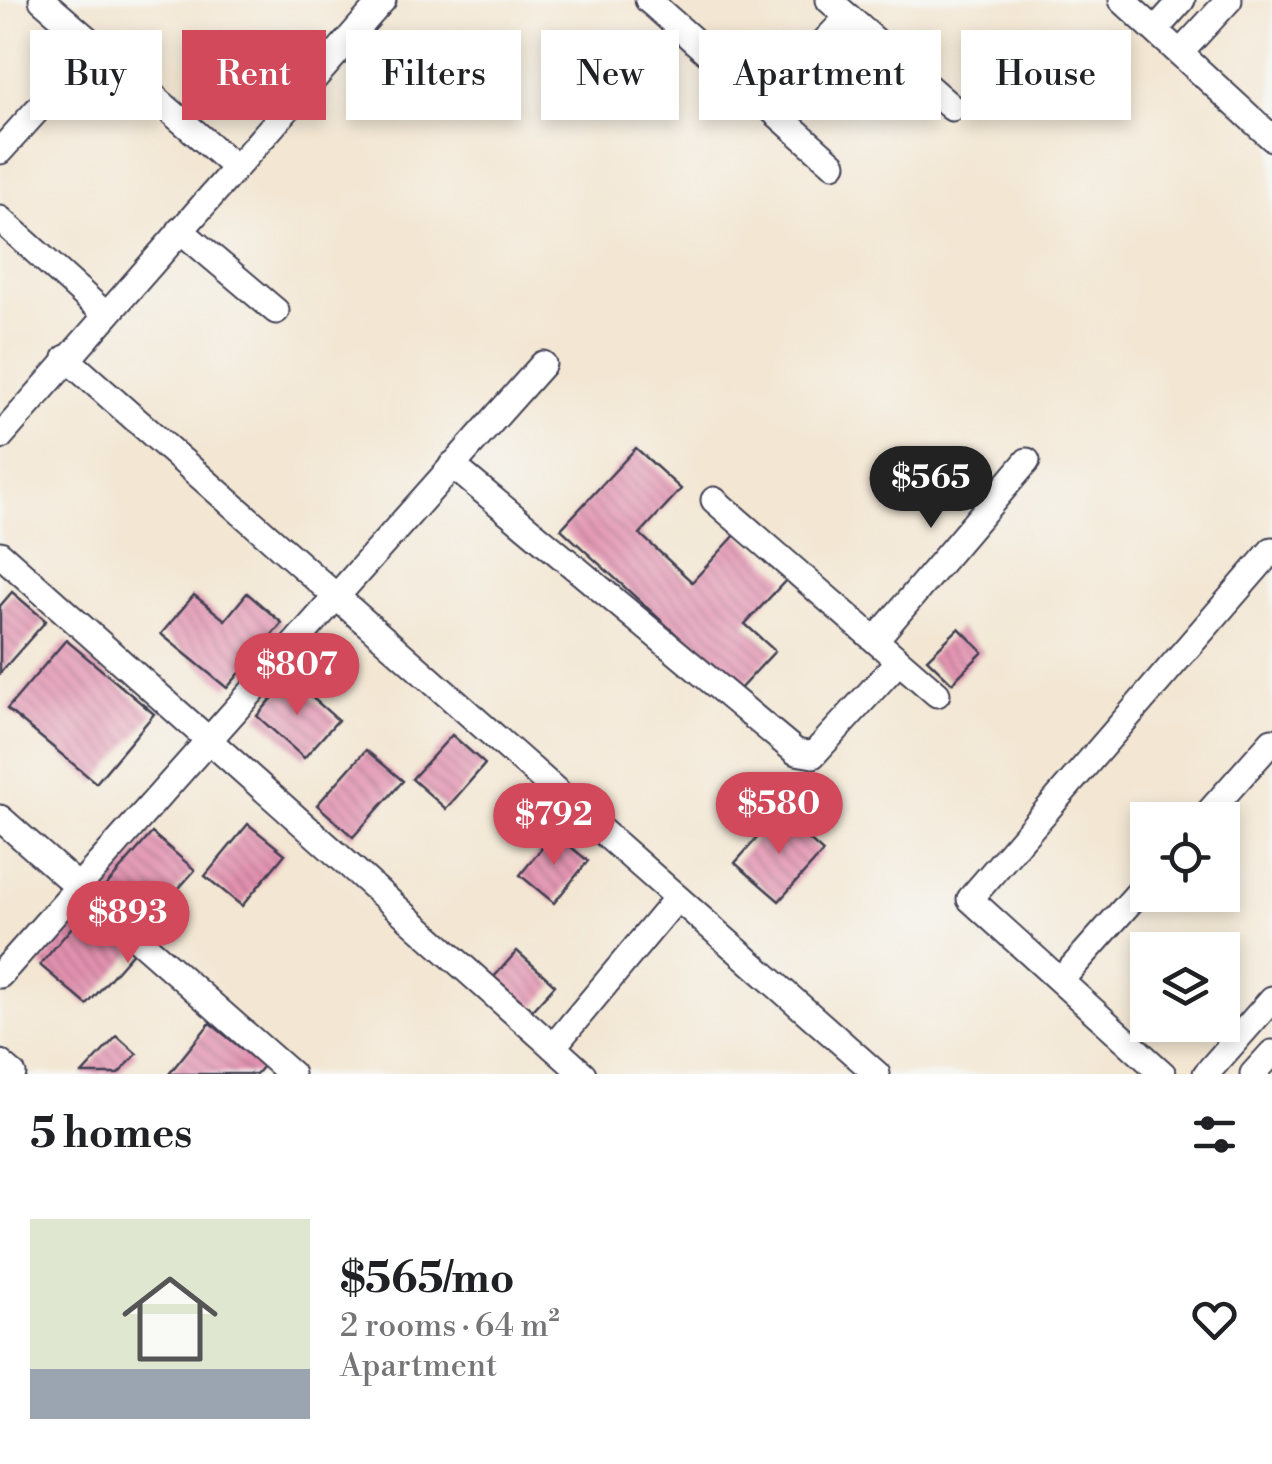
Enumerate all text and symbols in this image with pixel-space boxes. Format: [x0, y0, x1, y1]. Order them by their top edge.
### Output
chip: Buy [30, 30, 162, 120]
chip: Rent [182, 30, 326, 120]
chip: Filters [346, 30, 521, 120]
chip: New [541, 30, 679, 120]
chip: Apartment [699, 30, 941, 120]
chip: House [961, 30, 1131, 120]
pin: $565 [872, 446, 990, 531]
text: $565 [892, 458, 970, 498]
pin: $807 [238, 633, 356, 718]
text: $807 [256, 645, 338, 685]
pin: $580 [720, 772, 838, 857]
pin: $792 [495, 783, 613, 868]
text: $580 [738, 784, 820, 824]
text: $792 [515, 795, 593, 835]
map controls [1130, 802, 1240, 1042]
button: locate [1130, 802, 1240, 912]
pin: $893 [69, 881, 187, 966]
text: $893 [89, 893, 167, 933]
button: layers [1130, 932, 1240, 1042]
icon: filters [1187, 1107, 1242, 1162]
text: 5 homes [30, 1108, 192, 1161]
text: $565/mo [340, 1253, 514, 1306]
icon: home [110, 1259, 230, 1379]
icon: heart [1187, 1292, 1242, 1347]
text: 2 rooms · 64 m² [340, 1306, 560, 1346]
text: Apartment [340, 1346, 497, 1386]

